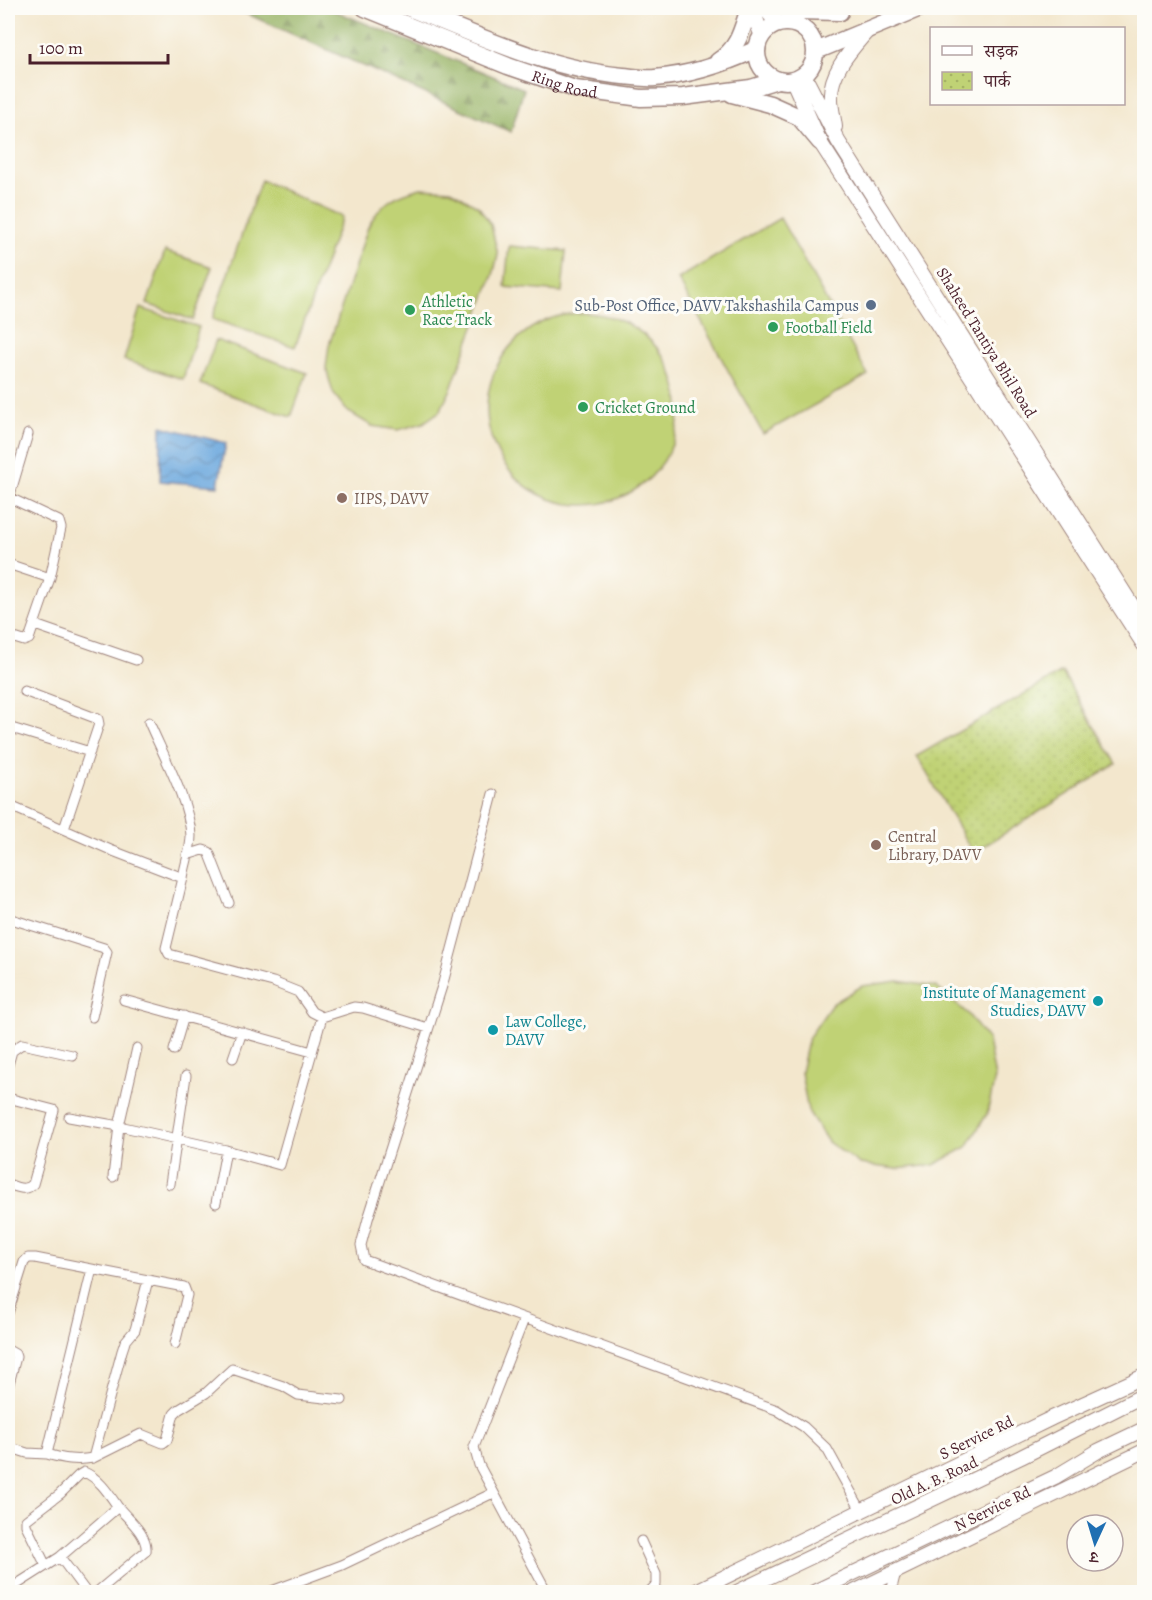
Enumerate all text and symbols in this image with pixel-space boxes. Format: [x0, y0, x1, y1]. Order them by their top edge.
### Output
scale bar [30, 27, 168, 65]
legend [930, 27, 1125, 105]
text: 100 m [39, 36, 83, 60]
text: सड़क [983, 39, 1019, 63]
street label: Ring Road [529, 65, 599, 104]
text: पार्क [983, 69, 1012, 93]
street label: Shaheed Tantiya Bhil Road [931, 263, 1042, 422]
place label: Athletic Race Track [421, 291, 492, 331]
place label: Sub-Post Office, DAVV Takshashila Campus [575, 295, 859, 317]
marker: Sub-Post Office, DAVV Takshashila Campus [864, 298, 878, 312]
marker: Athletic Race Track [403, 303, 417, 317]
place label: Football Field [785, 317, 873, 339]
marker: Football Field [766, 320, 780, 334]
place label: Cricket Ground [595, 397, 696, 419]
marker: Cricket Ground [576, 400, 590, 414]
place label: IIPS, DAVV [354, 488, 429, 510]
marker: IIPS, DAVV [335, 491, 349, 505]
place label: Central Library, DAVV [888, 826, 982, 866]
marker: Central Library, DAVV [869, 838, 883, 852]
place label: Institute of Management Studies, DAVV [923, 982, 1086, 1022]
marker: Institute of Management Studies, DAVV [1091, 994, 1105, 1008]
place label: Law College, DAVV [505, 1011, 587, 1051]
marker: Law College, DAVV [486, 1023, 500, 1037]
street label: S Service Rd [936, 1410, 1017, 1465]
street label: Old A. B. Road [887, 1451, 982, 1511]
street label: N Service Rd [950, 1481, 1035, 1537]
north arrow [1065, 1513, 1125, 1573]
text: उ [1087, 1546, 1100, 1568]

